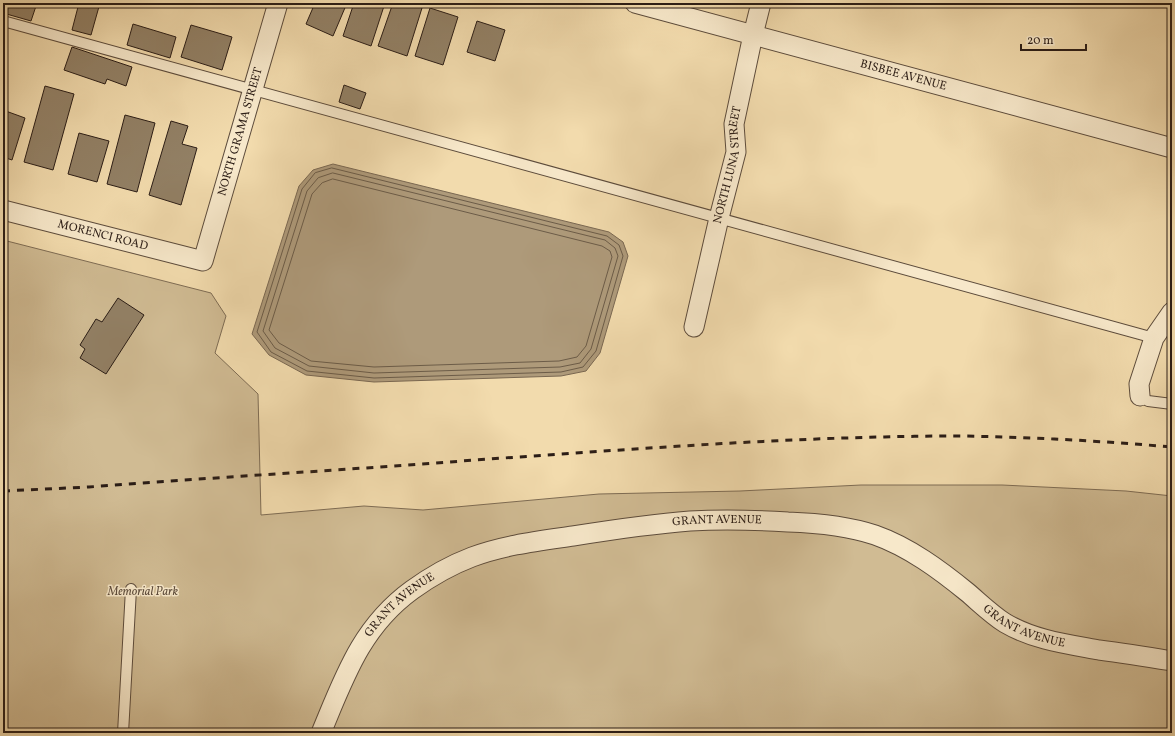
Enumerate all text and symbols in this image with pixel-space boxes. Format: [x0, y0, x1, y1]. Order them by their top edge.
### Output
scale bar [1021, 26, 1086, 52]
text: 20 m [1027, 33, 1054, 49]
street label: BISBEE AVENUE [858, 56, 948, 95]
street label: NORTH GRAMA STREET [214, 66, 267, 198]
street label: NORTH LUNA STREET [710, 105, 746, 225]
street label: MORENCI ROAD [56, 216, 150, 255]
street label: GRANT AVENUE [671, 512, 762, 531]
street label: GRANT AVENUE [361, 569, 438, 640]
park label: Memorial Park [107, 584, 179, 600]
street label: GRANT AVENUE [979, 601, 1067, 652]

